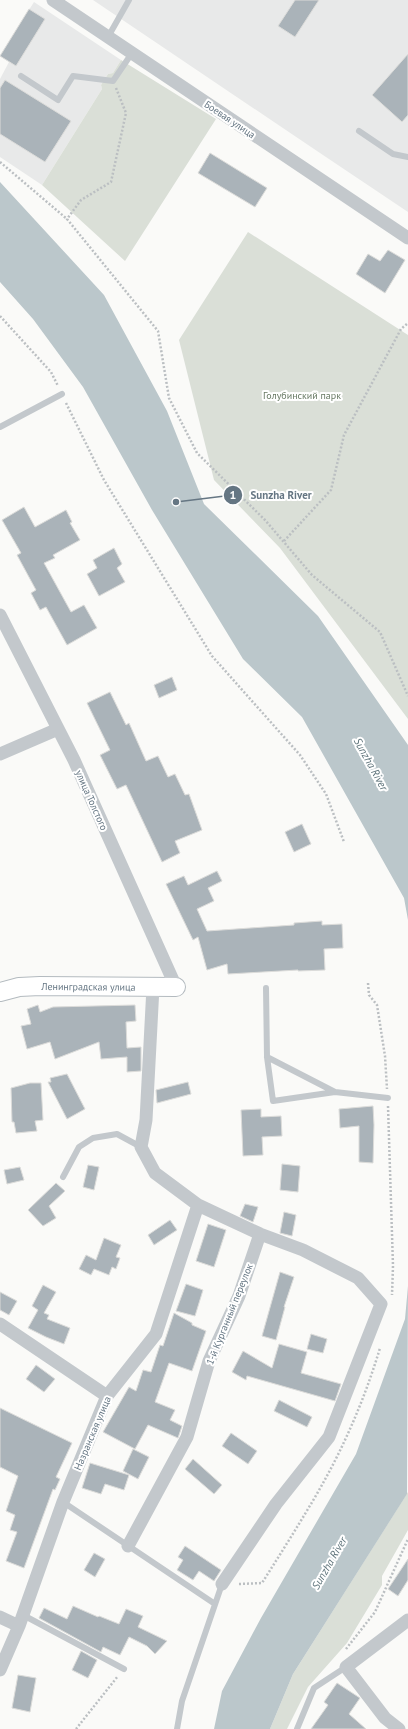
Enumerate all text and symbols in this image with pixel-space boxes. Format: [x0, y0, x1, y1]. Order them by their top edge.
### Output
street label: Боевая улица [202, 98, 258, 141]
park label: Голубинский парк [263, 389, 341, 402]
callout: Sunzha River [223, 484, 320, 507]
text: 1 [230, 487, 236, 502]
text: Sunzha River [250, 488, 312, 502]
water label: Sunzha River [351, 735, 392, 794]
street label: улица Толстого [72, 768, 111, 832]
street label: Ленинградская улица [40, 980, 136, 994]
street label: 1-й Курганный переулок [203, 1262, 256, 1367]
street label: Назранская улица [71, 1394, 114, 1472]
water label: Sunzha River [308, 1533, 350, 1592]

